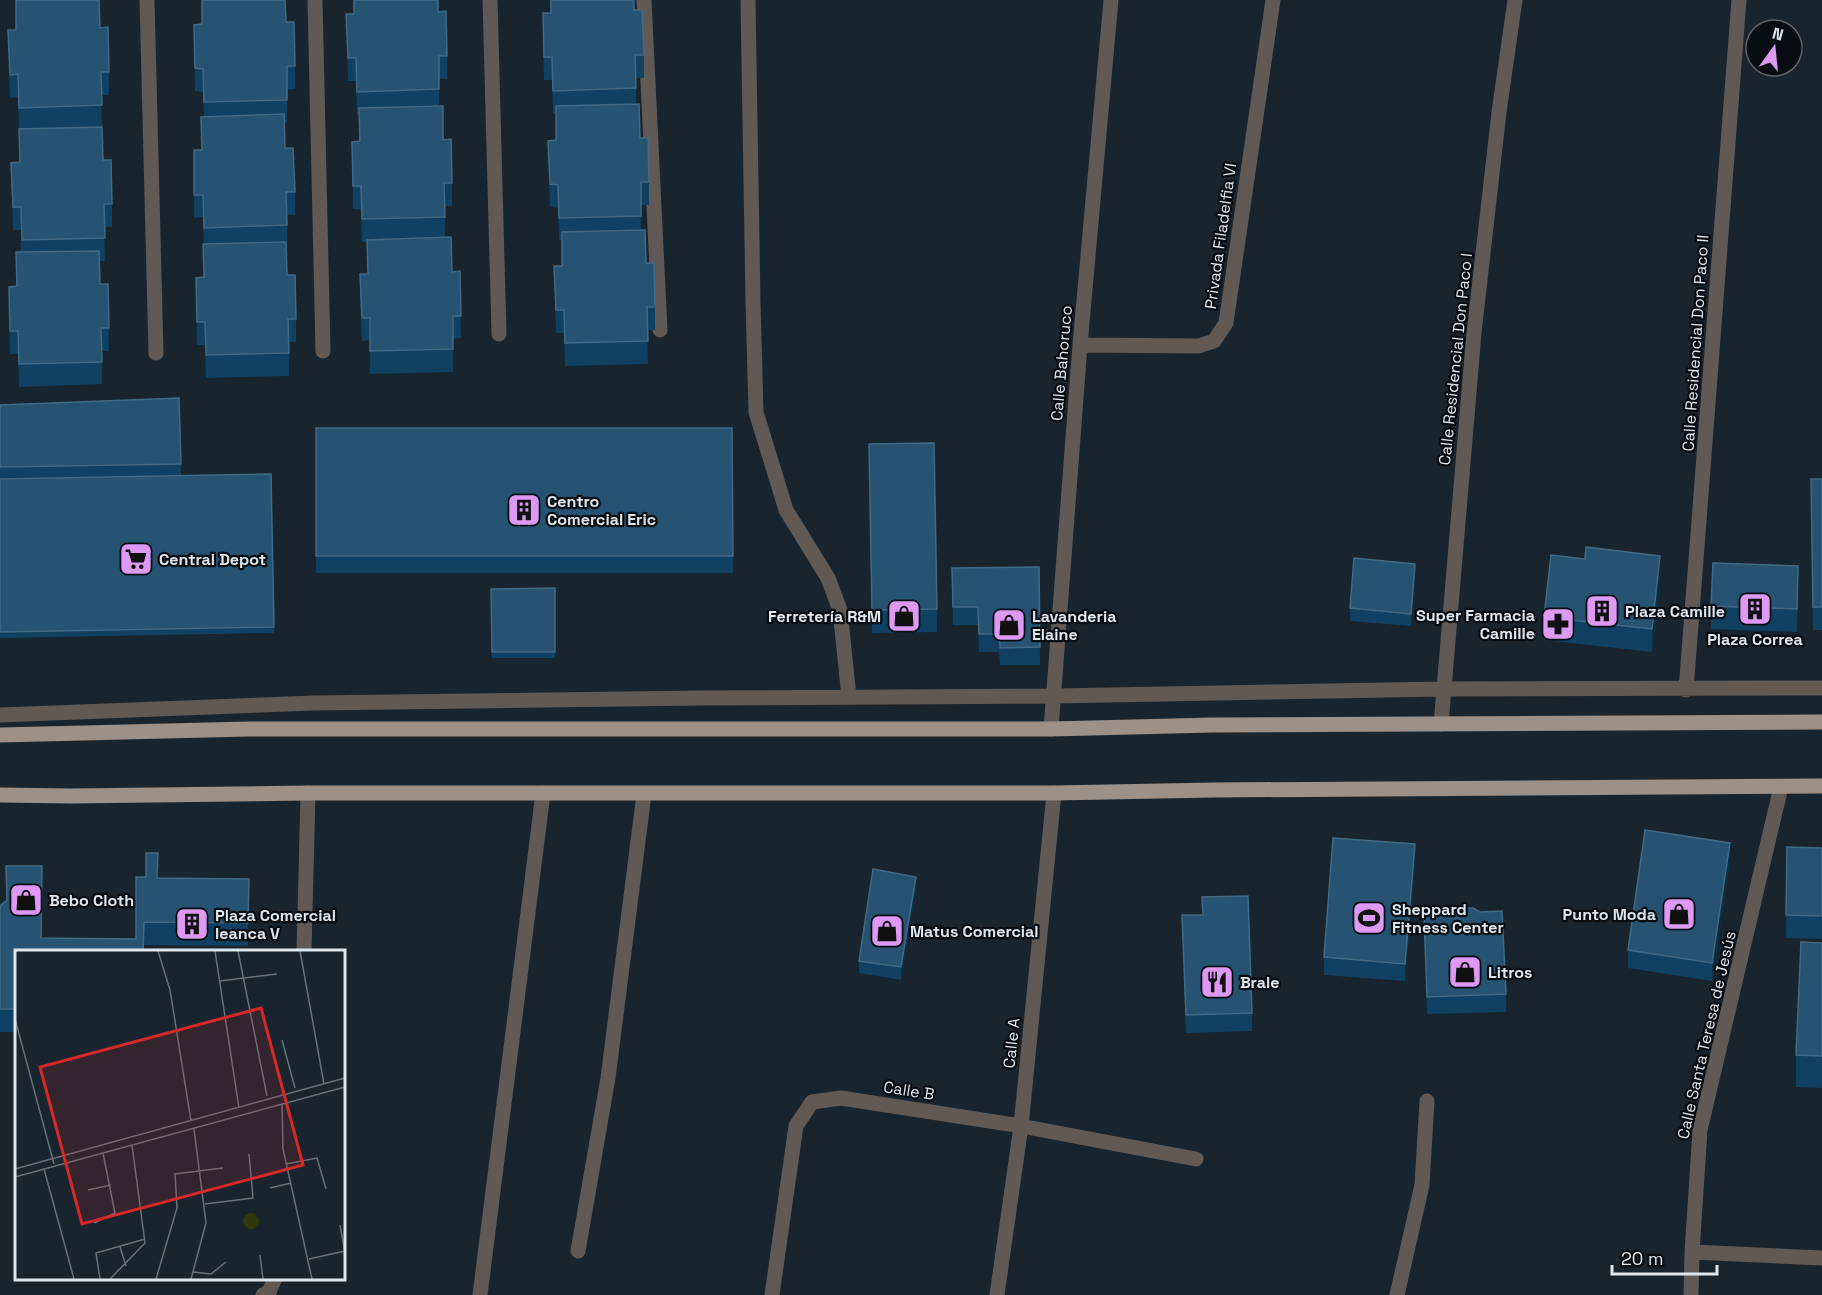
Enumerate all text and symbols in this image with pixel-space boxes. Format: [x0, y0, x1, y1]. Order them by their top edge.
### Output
north arrow [1744, 18, 1804, 78]
text: N [1770, 22, 1786, 46]
street label: Privada Filadelfia VI [1200, 162, 1241, 310]
street label: Calle Residencial Don Paco II [1677, 234, 1714, 452]
street label: Calle Residencial Don Paco I [1434, 252, 1477, 466]
street label: Calle Bahoruco [1046, 305, 1077, 422]
place label: Centro Comercial Eric [547, 491, 656, 530]
building icon: Centro Comercial Eric [506, 492, 542, 528]
supermarket icon: Central Depot [118, 541, 154, 577]
place label: Central Depot [159, 549, 266, 570]
building icon: Plaza Correa [1737, 591, 1773, 627]
building icon: Plaza Camille [1584, 593, 1620, 629]
shop icon: Ferretería R&M [886, 598, 922, 634]
place label: Plaza Camille [1625, 601, 1725, 622]
place label: Super Farmacia Camille [1416, 605, 1535, 644]
place label: Ferretería R&M [768, 606, 881, 627]
place label: Lavanderia Elaine [1032, 606, 1116, 645]
pharmacy icon: Super Farmacia Camille [1540, 606, 1576, 642]
shop icon: Lavanderia Elaine [991, 607, 1027, 643]
place label: Plaza Correa [1707, 629, 1803, 650]
shop icon: Bebo Cloth [8, 882, 44, 918]
place label: Bebo Cloth [49, 890, 134, 911]
shop icon: Punto Moda [1661, 896, 1697, 932]
place label: Sheppard Fitness Center [1392, 899, 1504, 938]
sports icon: Sheppard Fitness Center [1351, 900, 1387, 936]
place label: Punto Moda [1563, 904, 1656, 925]
place label: Plaza Comercial Ieanca V [215, 905, 336, 944]
building icon: Plaza Comercial Ieanca V [174, 906, 210, 942]
shop icon: Matus Comercial [869, 913, 905, 949]
place label: Matus Comercial [910, 921, 1039, 942]
street label: Calle Santa Teresa de Jesús [1672, 929, 1741, 1141]
inset map [15, 950, 345, 1280]
shop icon: Litros [1447, 954, 1483, 990]
place label: Litros [1488, 962, 1532, 983]
restaurant icon: Brale [1199, 964, 1235, 1000]
place label: Brale [1240, 972, 1280, 993]
street label: Calle A [998, 1017, 1025, 1069]
street label: Calle B [882, 1076, 936, 1105]
scale bar [1612, 1238, 1717, 1276]
text: 20 m [1621, 1247, 1664, 1270]

